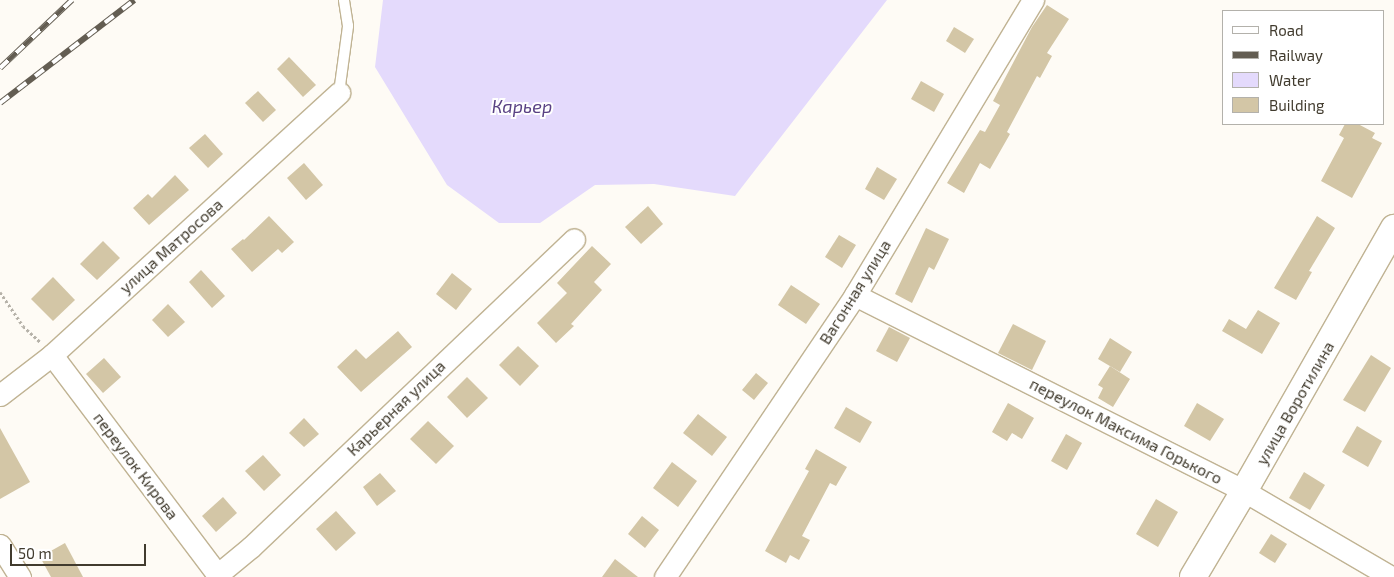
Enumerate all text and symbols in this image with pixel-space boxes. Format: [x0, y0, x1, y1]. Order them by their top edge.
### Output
legend [1222, 10, 1384, 125]
text: Road [1269, 21, 1304, 39]
text: Railway [1269, 46, 1323, 64]
text: Water [1269, 71, 1311, 89]
water label: Карьер [492, 95, 552, 117]
text: Building [1269, 96, 1324, 114]
street label: улица Матросова [116, 195, 226, 297]
street label: Вагонная улица [815, 236, 895, 348]
street label: улица Воротилина [1252, 338, 1338, 468]
street label: Карьерная улица [343, 356, 449, 460]
street label: переулок Максима Горького [1027, 374, 1225, 488]
street label: переулок Кирова [89, 409, 183, 523]
scale bar [12, 534, 149, 566]
text: 50 m [18, 544, 52, 562]

